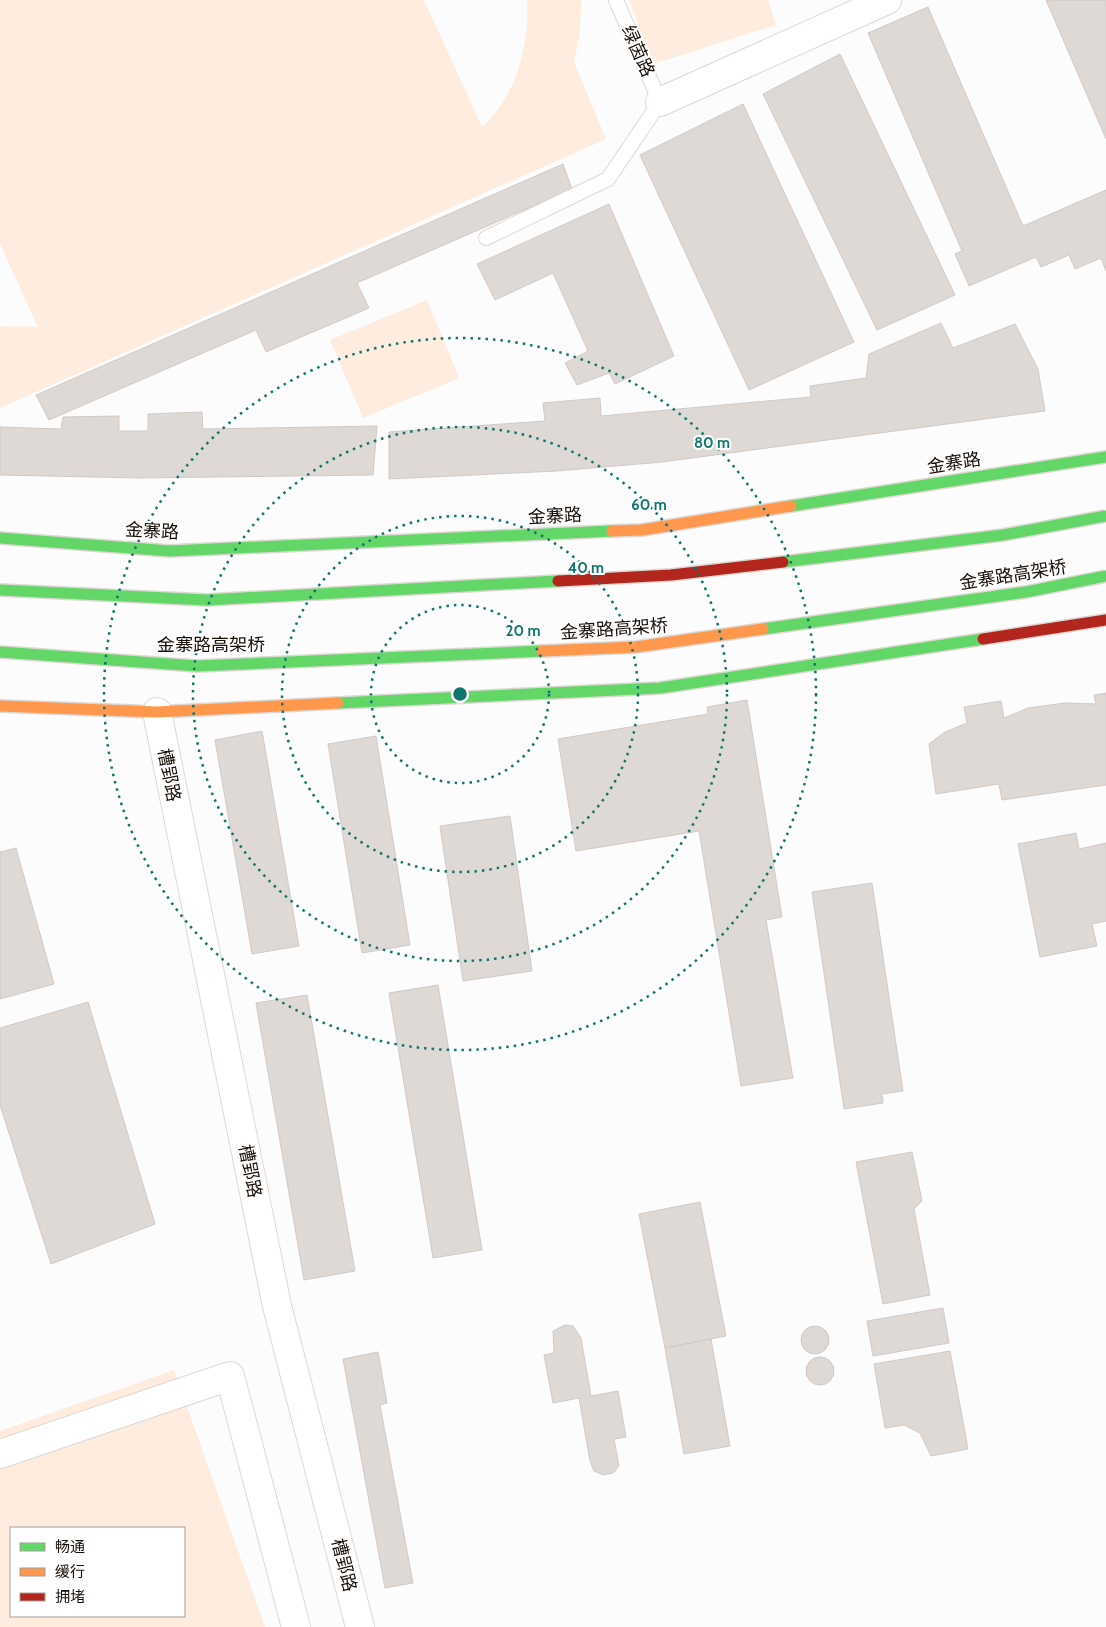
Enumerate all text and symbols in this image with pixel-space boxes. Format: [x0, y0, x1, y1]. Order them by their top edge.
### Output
street label: 绿茵路 [617, 22, 659, 80]
text: 80 m [694, 434, 730, 452]
street label: 金寨路 [926, 448, 982, 478]
text: 60 m [631, 496, 667, 514]
street label: 金寨路 [527, 504, 583, 528]
street label: 金寨路 [124, 519, 180, 543]
street label: 金寨路高架桥 [958, 556, 1068, 594]
text: 40 m [568, 559, 604, 577]
street label: 金寨路高架桥 [559, 614, 669, 644]
text: 20 m [506, 622, 540, 640]
street label: 金寨路高架桥 [157, 634, 265, 656]
centre of rings [451, 685, 469, 703]
street label: 槽郢路 [153, 746, 185, 804]
street label: 槽郢路 [234, 1142, 266, 1200]
legend [10, 1527, 185, 1617]
street label: 槽郢路 [327, 1536, 361, 1594]
text: 畅通 [55, 1538, 85, 1556]
text: 缓行 [55, 1563, 85, 1581]
text: 拥堵 [55, 1588, 85, 1606]

